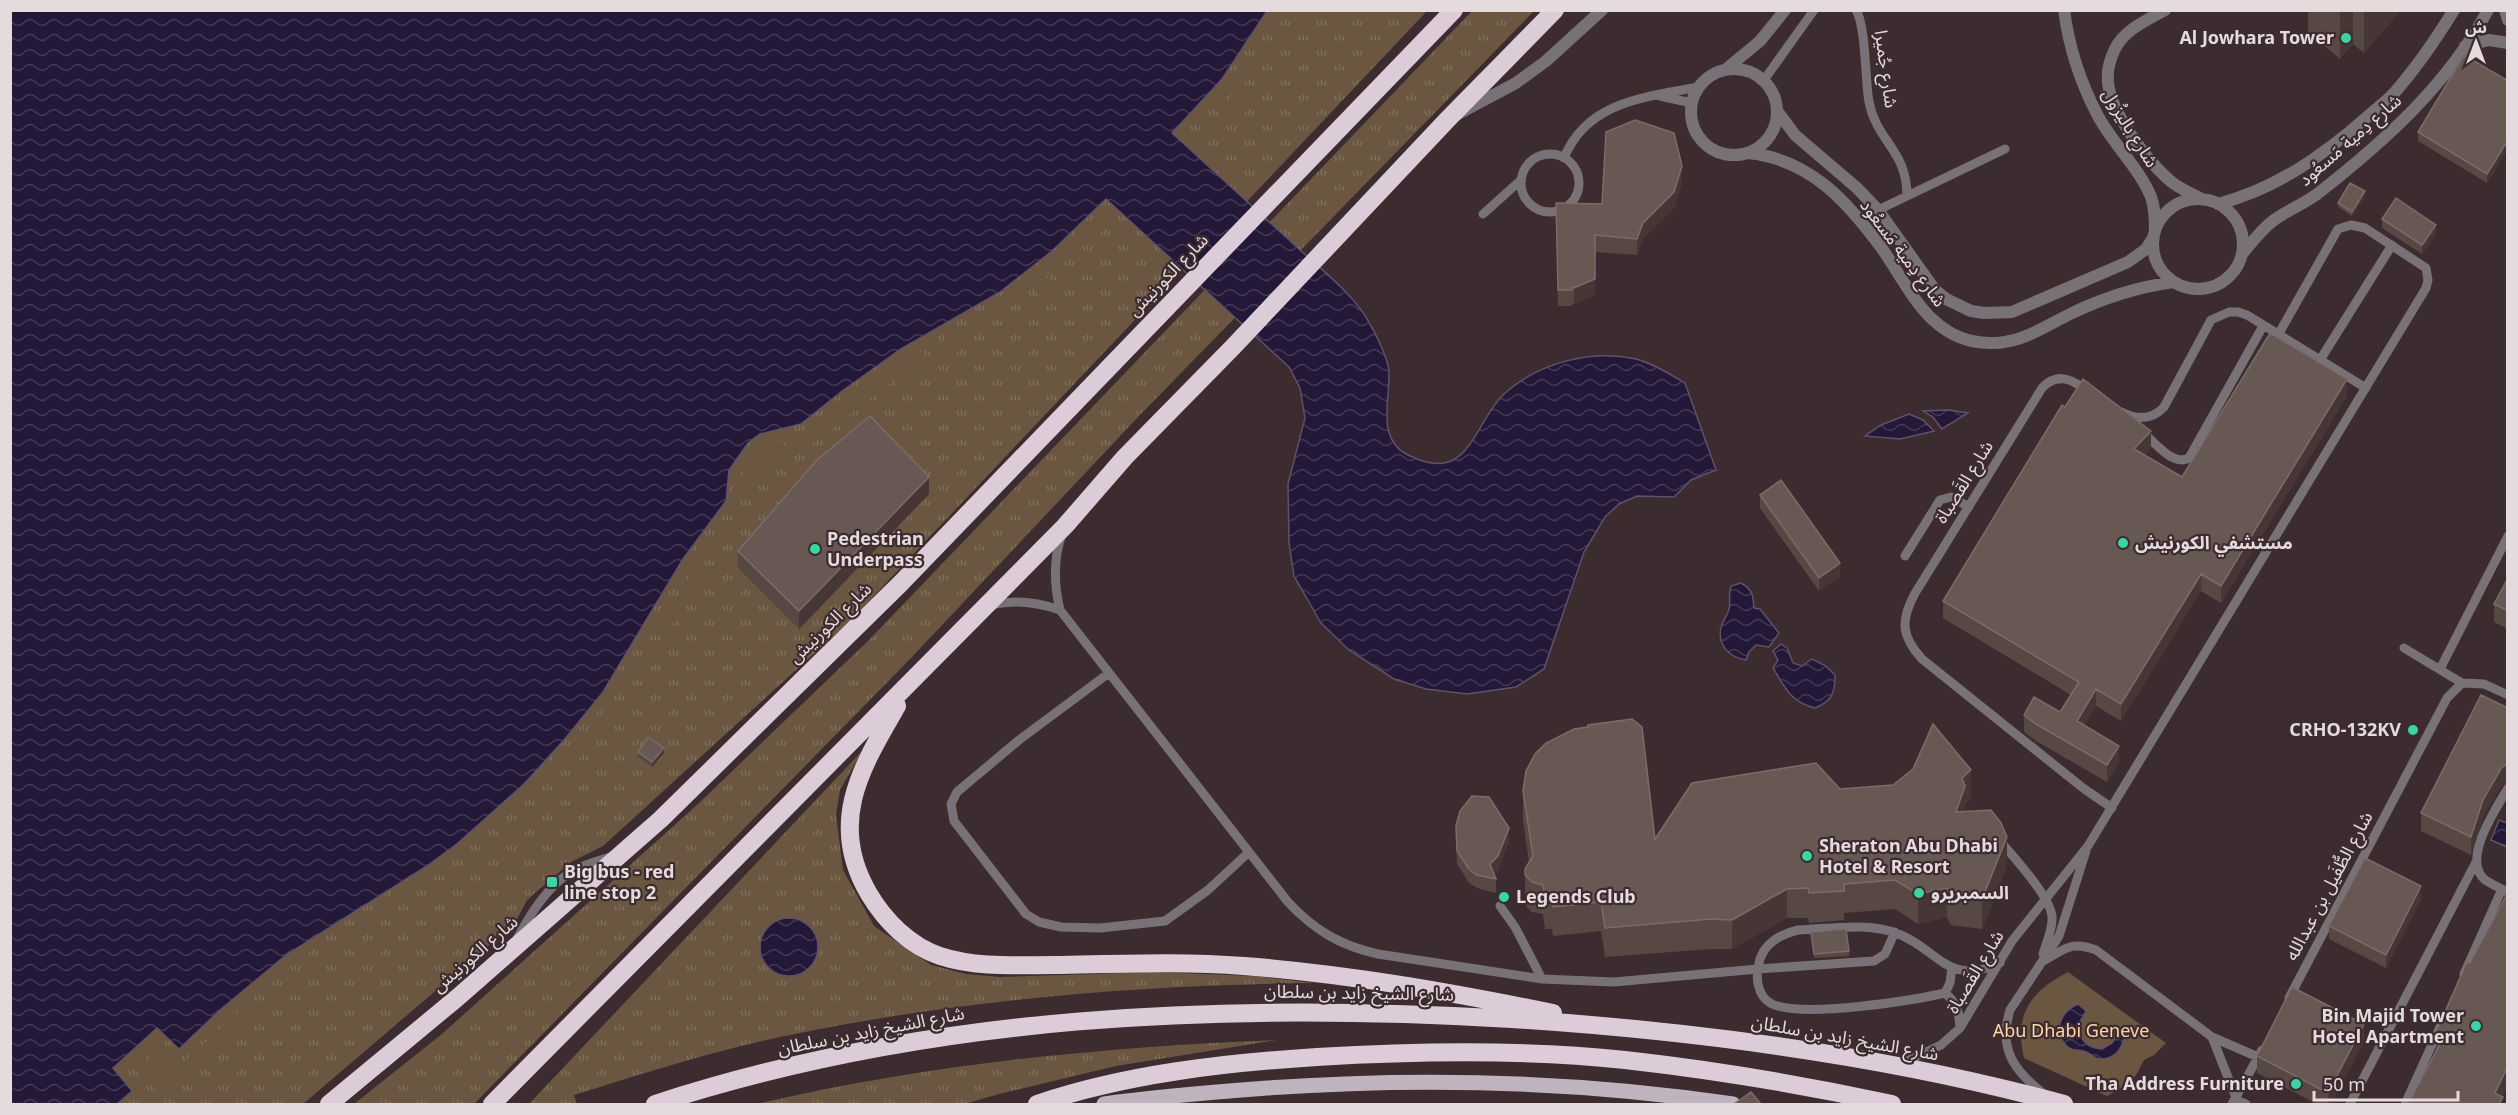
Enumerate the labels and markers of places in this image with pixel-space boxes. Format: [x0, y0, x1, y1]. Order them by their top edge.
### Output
place label: Al Jowhara Tower [2179, 25, 2334, 49]
marker: Al Jowhara Tower [2339, 31, 2353, 45]
place label: Pedestrian Underpass [827, 526, 924, 571]
place label: مستشفي الكورنيش [2135, 530, 2293, 557]
marker: مستشفي الكورنيش [2116, 536, 2130, 550]
marker: Pedestrian Underpass [808, 542, 822, 556]
place label: CRHO-132KV [2289, 717, 2401, 741]
marker: CRHO-132KV [2406, 723, 2420, 737]
place label: Sheraton Abu Dhabi Hotel & Resort [1819, 833, 1998, 878]
marker: Sheraton Abu Dhabi Hotel & Resort [1800, 849, 1814, 863]
place label: Big bus - red line stop 2 [564, 859, 674, 904]
marker: Big bus - red line stop 2 [545, 875, 559, 889]
place label: السمبريرو [1931, 880, 2009, 904]
place label: Legends Club [1516, 884, 1636, 908]
marker: السمبريرو [1912, 886, 1926, 900]
marker: Legends Club [1497, 890, 1511, 904]
place label: Bin Majid Tower Hotel Apartment [2312, 1003, 2464, 1048]
marker: Bin Majid Tower Hotel Apartment [2469, 1019, 2483, 1033]
place label: Tha Address Furniture [2085, 1071, 2284, 1095]
marker: Tha Address Furniture [2289, 1077, 2303, 1091]

